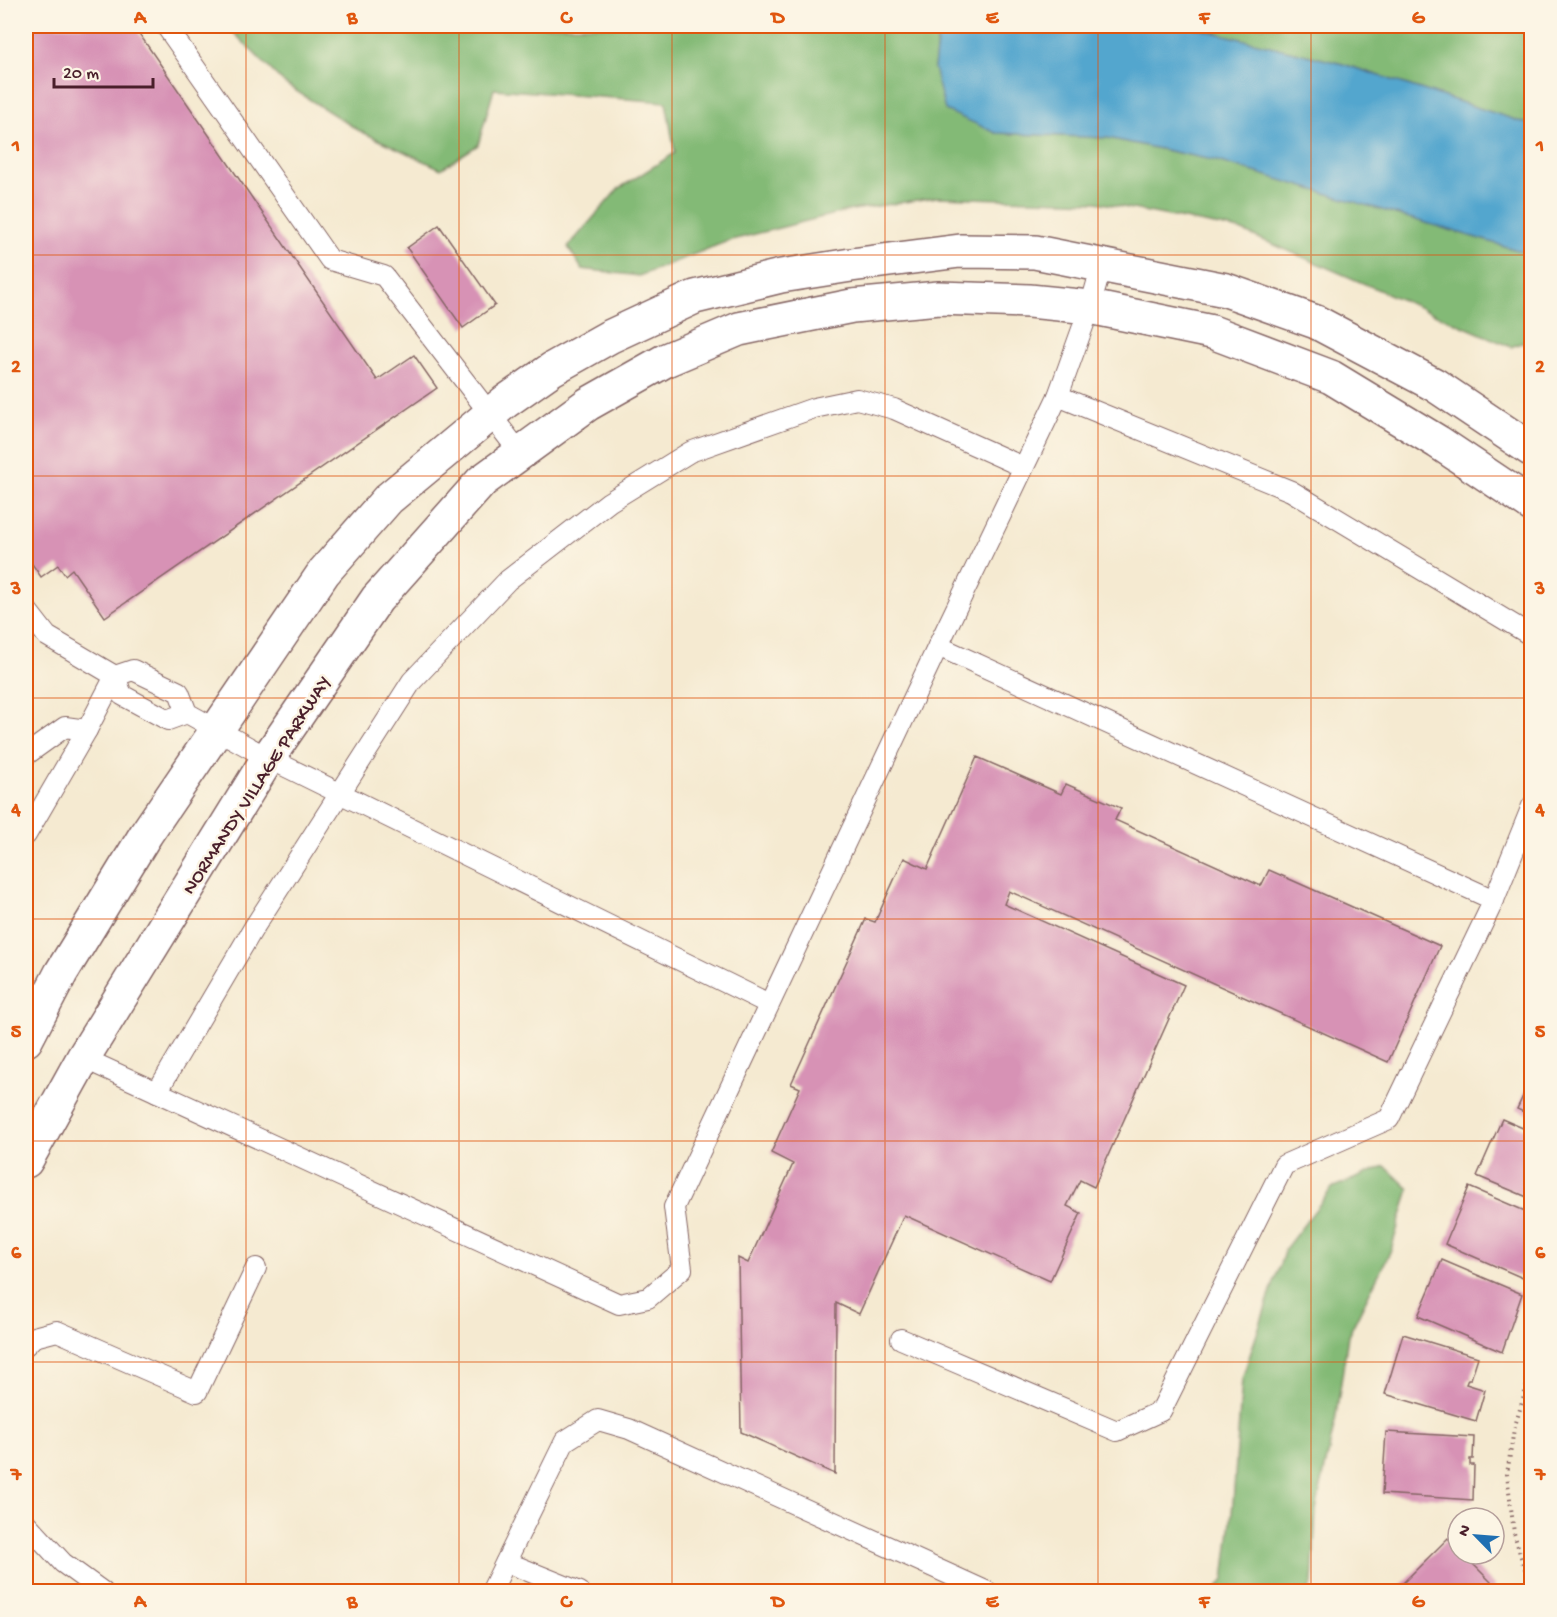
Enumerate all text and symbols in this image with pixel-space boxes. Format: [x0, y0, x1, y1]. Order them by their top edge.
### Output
text: A [133, 8, 148, 31]
text: B [346, 8, 358, 31]
text: C [560, 8, 574, 31]
text: D [769, 8, 785, 31]
text: E [986, 8, 1000, 31]
text: F [1198, 8, 1211, 31]
text: G [1412, 8, 1426, 31]
scale bar [54, 51, 153, 89]
text: 20 m [63, 64, 99, 85]
text: 1 [11, 136, 20, 159]
text: 1 [1535, 136, 1544, 159]
text: 2 [11, 357, 21, 380]
text: 2 [1535, 357, 1545, 380]
text: 3 [10, 579, 21, 602]
text: 3 [1534, 579, 1545, 602]
street label: NORMANDY VILLAGE PARKWAY [179, 672, 337, 899]
text: 4 [10, 800, 21, 823]
text: 4 [1534, 800, 1545, 823]
text: 5 [11, 1022, 22, 1045]
text: 5 [1535, 1022, 1546, 1045]
text: 6 [11, 1243, 22, 1266]
text: 6 [1535, 1243, 1546, 1266]
text: 7 [10, 1465, 23, 1488]
text: 7 [1534, 1465, 1547, 1488]
north arrow [1446, 1506, 1506, 1566]
text: N [1455, 1522, 1477, 1540]
text: A [133, 1592, 148, 1615]
text: B [346, 1592, 358, 1615]
text: C [560, 1592, 574, 1615]
text: D [769, 1592, 785, 1615]
text: E [986, 1592, 1000, 1615]
text: F [1198, 1592, 1211, 1615]
text: G [1412, 1592, 1426, 1615]

